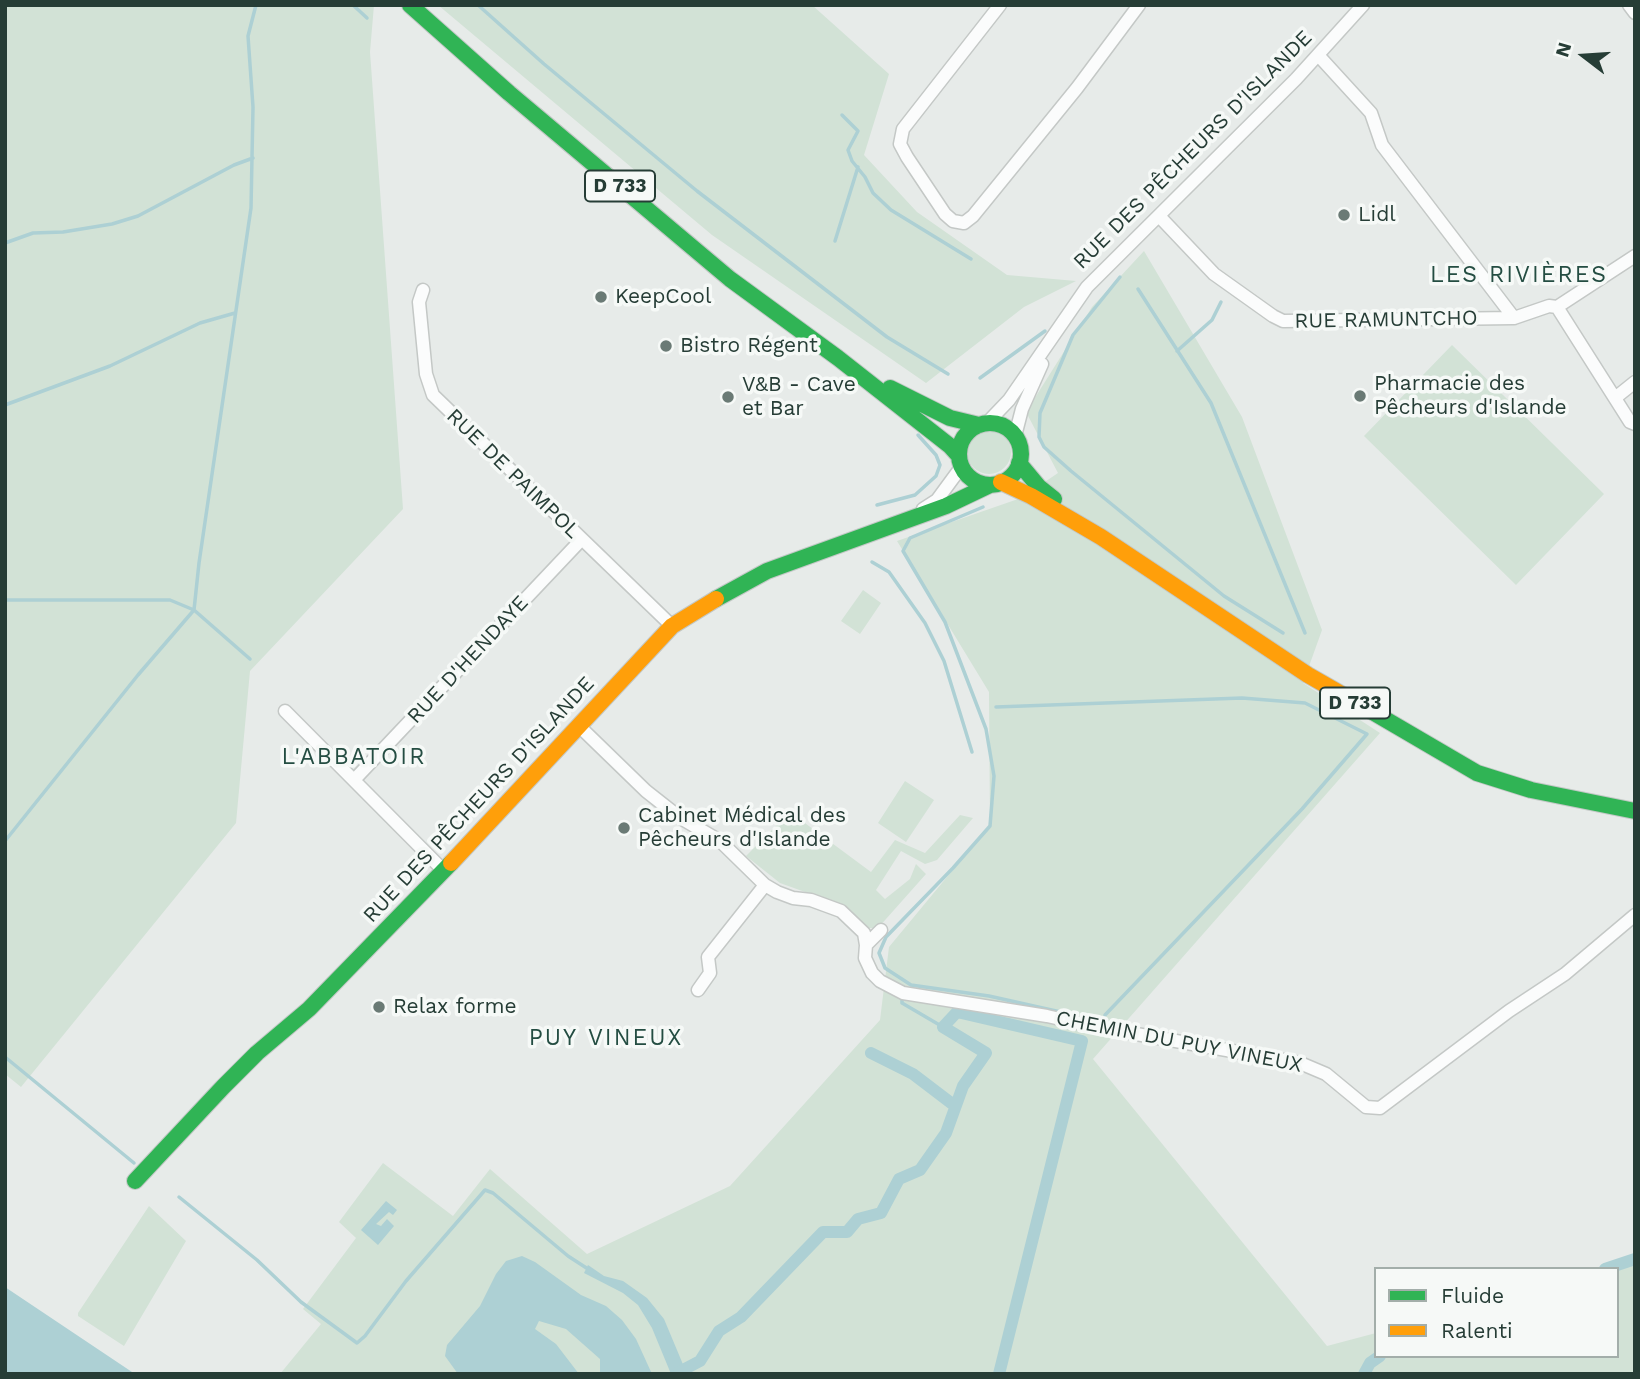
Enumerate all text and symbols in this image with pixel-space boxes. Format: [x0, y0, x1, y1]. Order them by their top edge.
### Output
north arrow [1549, 21, 1619, 91]
street label: RUE DES PÊCHEURS D'ISLANDE [1068, 25, 1318, 275]
text: N [1550, 40, 1576, 60]
road number: D 733 [585, 170, 655, 202]
place label: Lidl [1358, 202, 1396, 228]
marker: Lidl [1336, 207, 1352, 223]
district label: LES RIVIÈRES [1431, 261, 1607, 289]
place label: KeepCool [615, 284, 711, 310]
marker: KeepCool [593, 289, 609, 305]
street label: RUE RAMUNTCHO [1294, 306, 1478, 334]
place label: Bistro Régent [680, 333, 818, 359]
marker: Bistro Régent [658, 338, 674, 354]
place label: Pharmacie des Pêcheurs d'Islande [1374, 371, 1567, 421]
place label: V&B - Cave et Bar [742, 372, 856, 422]
marker: Pharmacie des Pêcheurs d'Islande [1352, 388, 1368, 404]
marker: V&B - Cave et Bar [720, 389, 736, 405]
street label: RUE DE PAIMPOL [441, 404, 585, 544]
street label: RUE D'HENDAYE [402, 591, 534, 729]
street label: RUE DES PÊCHEURS D'ISLANDE [358, 672, 600, 928]
road number: D 733 [1320, 688, 1390, 718]
district label: L'ABBATOIR [283, 743, 425, 771]
place label: Cabinet Médical des Pêcheurs d'Islande [638, 803, 846, 853]
marker: Cabinet Médical des Pêcheurs d'Islande [616, 820, 632, 836]
place label: Relax forme [393, 994, 517, 1020]
marker: Relax forme [371, 999, 387, 1015]
street label: CHEMIN DU PUY VINEUX [1054, 1006, 1304, 1078]
district label: PUY VINEUX [530, 1024, 682, 1052]
legend [1374, 1267, 1619, 1358]
text: Fluide [1441, 1283, 1504, 1308]
text: Ralenti [1441, 1318, 1513, 1343]

